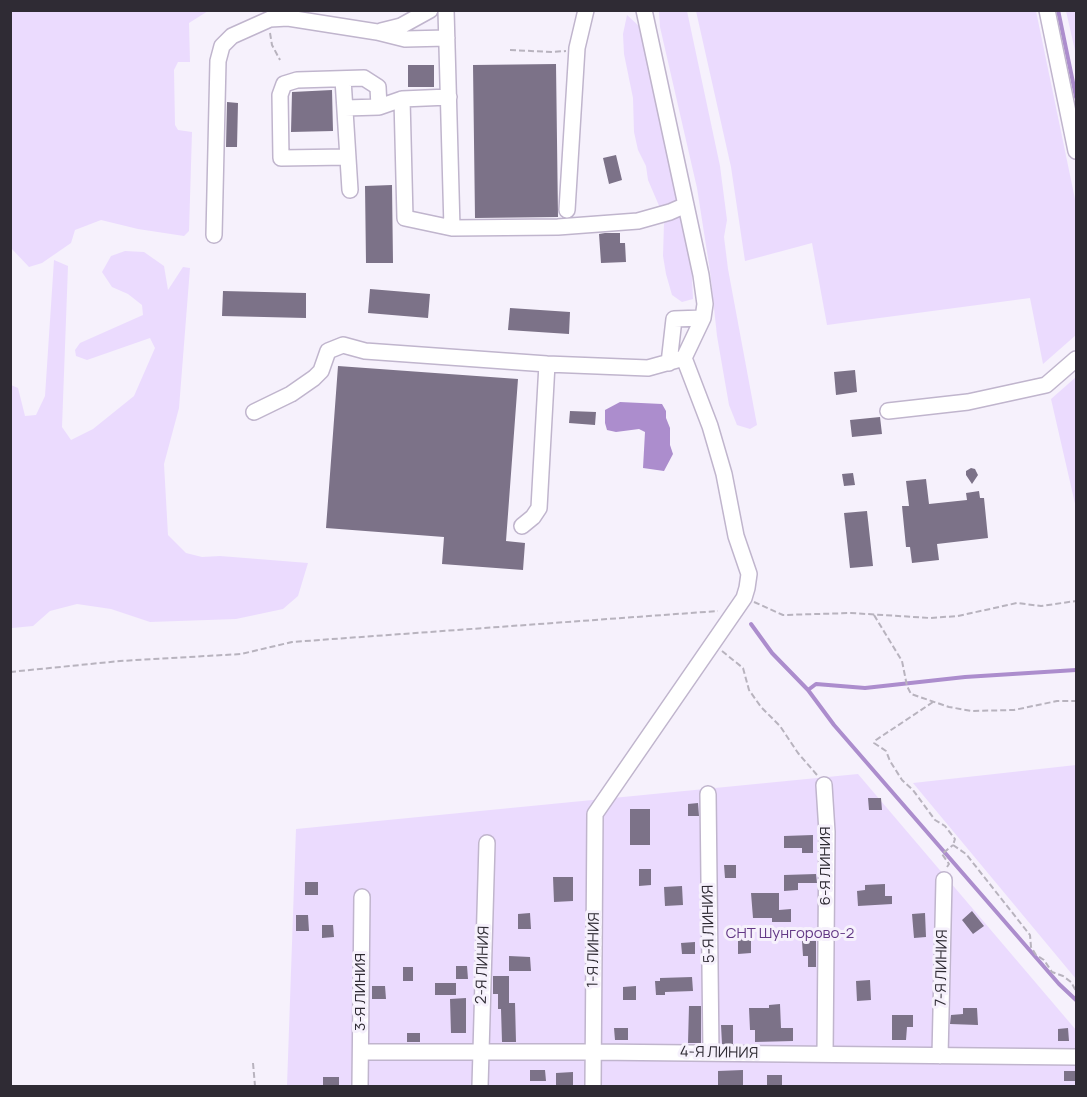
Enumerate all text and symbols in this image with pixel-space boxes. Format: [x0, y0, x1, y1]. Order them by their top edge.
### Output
street label: 6-Я ЛИНИЯ [817, 827, 835, 905]
street label: 5-Я ЛИНИЯ [699, 885, 719, 963]
street label: 1-Я ЛИНИЯ [584, 912, 604, 988]
park label: СНТ Шунгорово-2 [726, 925, 854, 943]
street label: 2-Я ЛИНИЯ [473, 926, 493, 1004]
street label: 7-Я ЛИНИЯ [932, 929, 952, 1007]
street label: 3-Я ЛИНИЯ [352, 953, 370, 1031]
street label: 4-Я ЛИНИЯ [680, 1043, 758, 1063]

